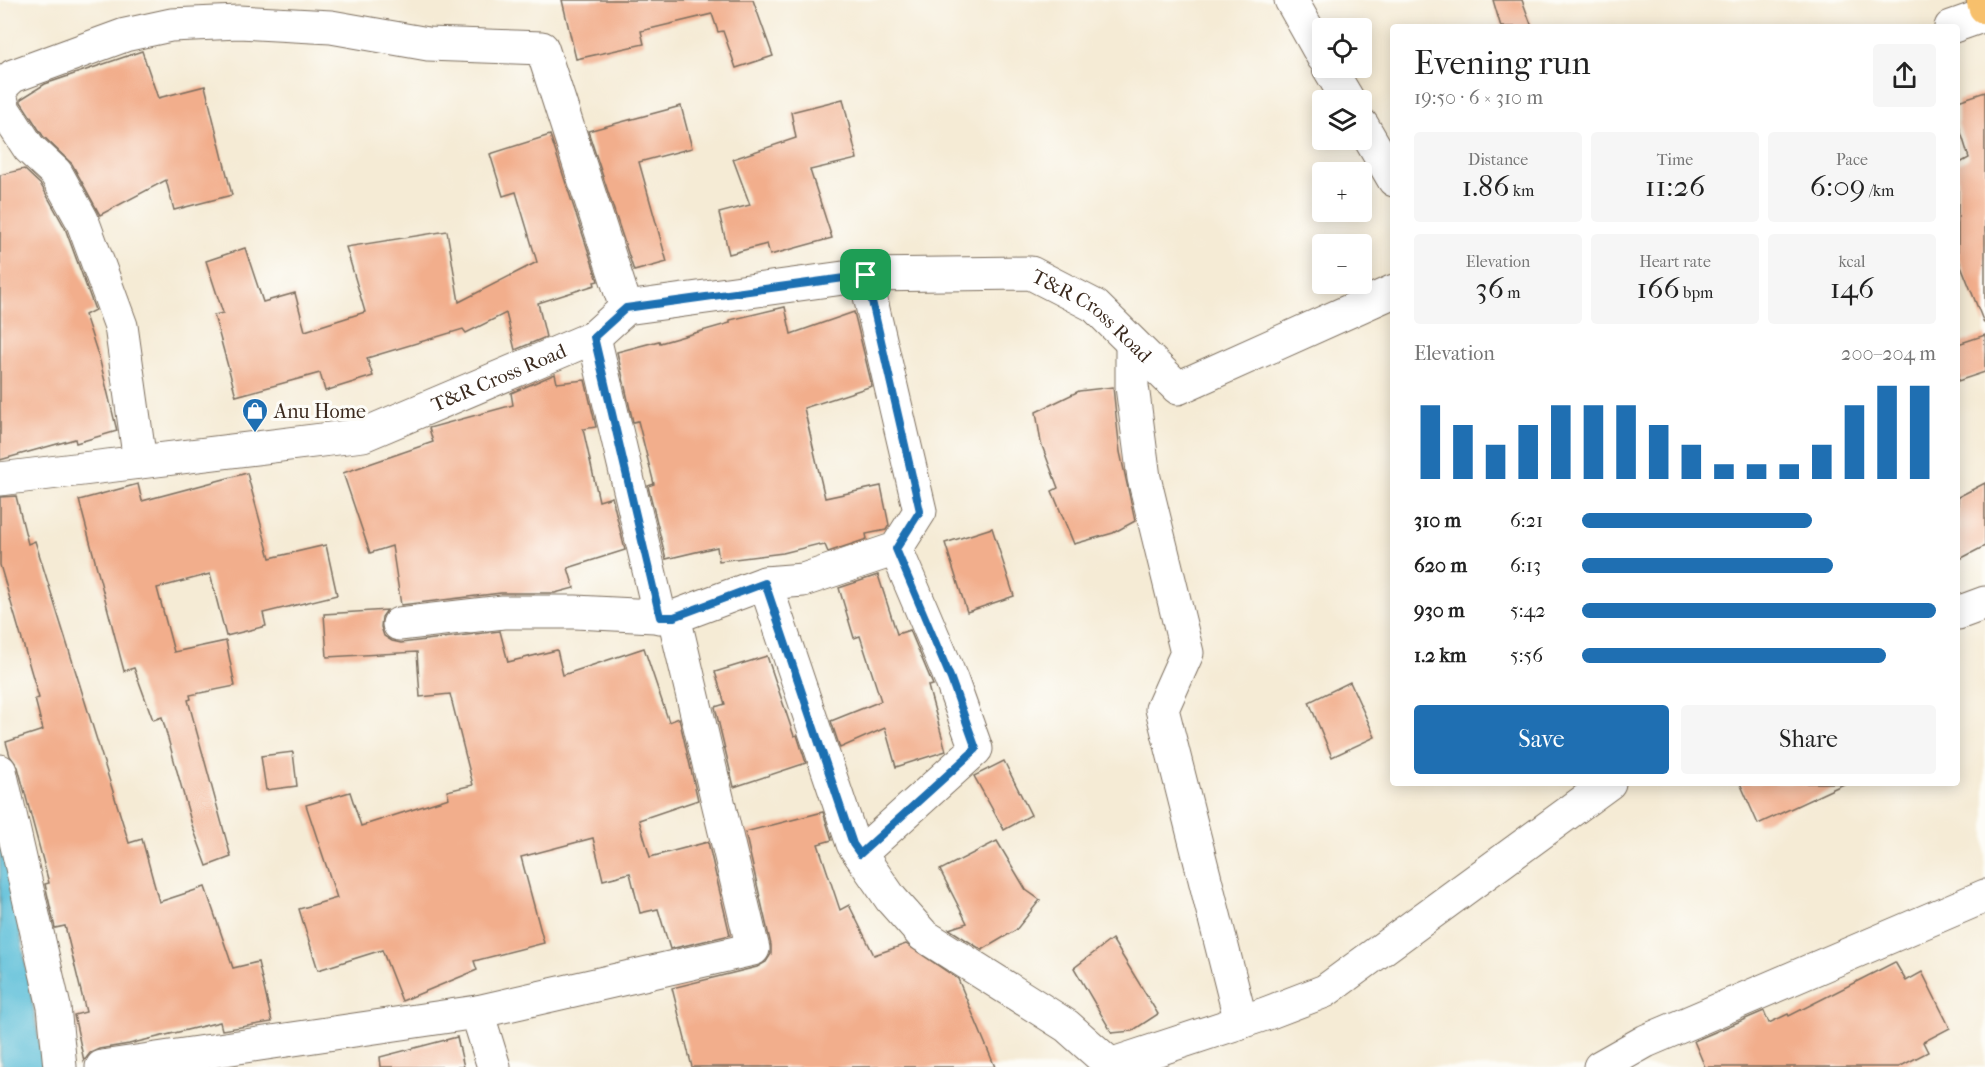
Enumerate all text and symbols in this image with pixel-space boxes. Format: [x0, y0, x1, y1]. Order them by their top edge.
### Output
map controls [1312, 18, 1372, 294]
button: locate [1312, 18, 1372, 78]
text: Evening run [1414, 44, 1591, 83]
button: share [1873, 44, 1936, 107]
text: 19:50 · 6 × 310 m [1414, 86, 1543, 109]
button: layers [1312, 90, 1372, 150]
text: Distance [1468, 150, 1528, 169]
text: Time [1657, 150, 1693, 169]
text: Pace [1836, 150, 1868, 169]
button: + [1312, 162, 1372, 222]
text: 1.86 [1462, 169, 1509, 204]
text: 11:26 [1645, 169, 1705, 204]
text: 6:09 [1810, 169, 1865, 204]
text: km [1509, 181, 1534, 200]
text: /km [1865, 181, 1894, 200]
button: − [1312, 234, 1372, 294]
pin [840, 249, 891, 300]
text: Elevation [1466, 252, 1530, 271]
text: Heart rate [1639, 252, 1711, 271]
text: kcal [1839, 252, 1865, 271]
icon: arrive [849, 258, 882, 291]
street label: T&R Cross Road [1028, 265, 1157, 368]
text: 36 [1475, 271, 1504, 306]
text: 166 [1637, 271, 1680, 306]
text: 146 [1830, 271, 1874, 306]
text: m [1504, 283, 1521, 302]
text: bpm [1680, 283, 1713, 302]
street label: T&R Cross Road [428, 339, 571, 417]
text: Elevation [1414, 342, 1495, 365]
text: 200–204 m [1841, 342, 1936, 365]
shop icon: Anu Home [240, 396, 270, 434]
place label: Anu Home [273, 400, 366, 423]
text: 310 m [1414, 509, 1461, 532]
text: 6:21 [1510, 509, 1543, 532]
text: 620 m [1414, 554, 1467, 577]
text: 6:13 [1510, 554, 1541, 577]
text: 930 m [1414, 599, 1465, 622]
text: 5:42 [1510, 599, 1546, 622]
text: 1.2 km [1414, 644, 1467, 667]
text: 5:56 [1510, 644, 1543, 667]
button: Save [1414, 705, 1669, 774]
button: Share [1681, 705, 1936, 774]

